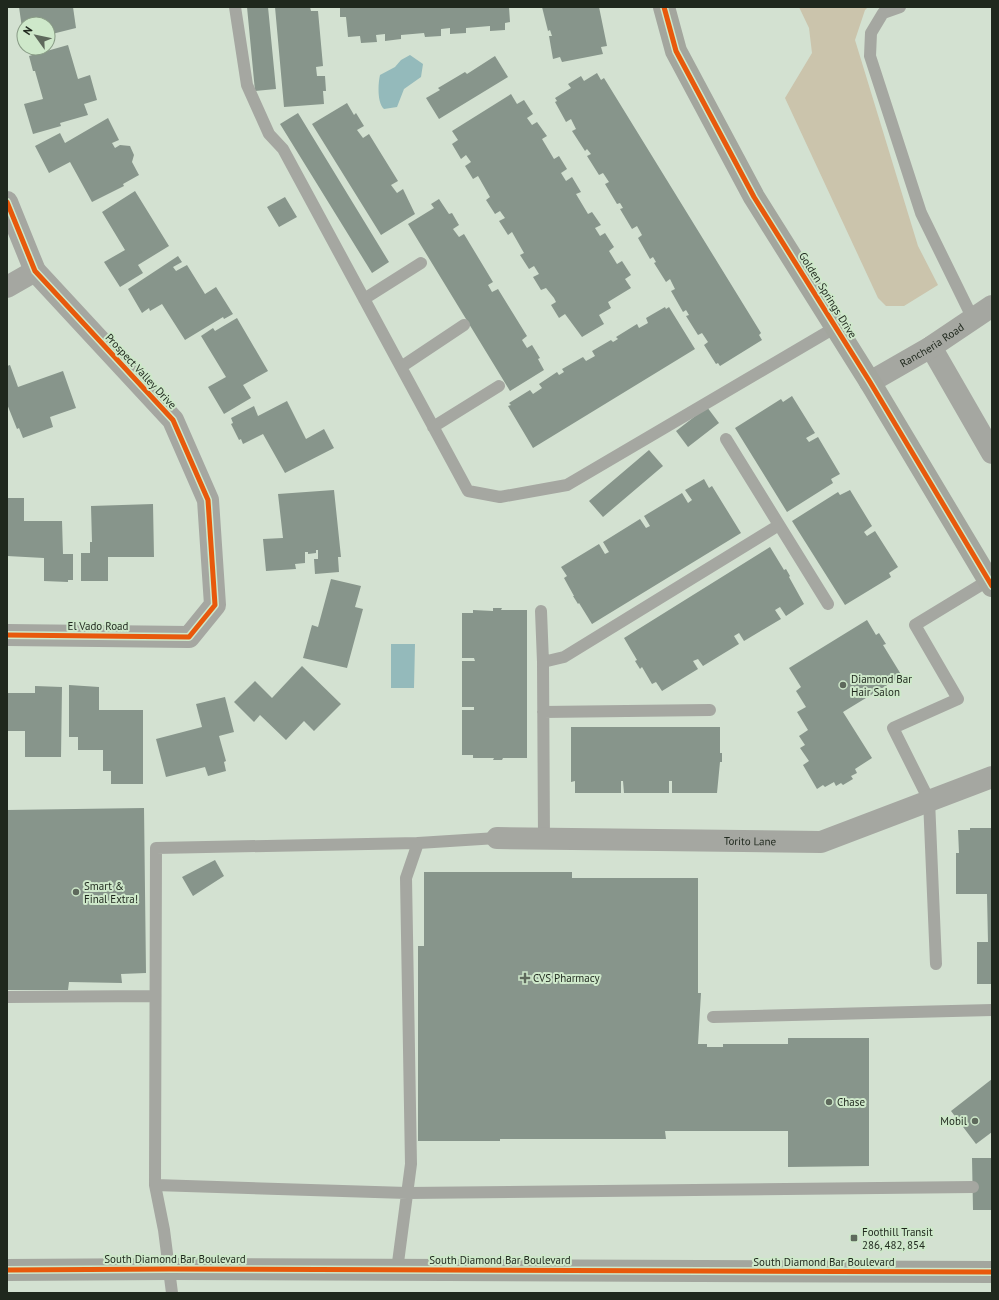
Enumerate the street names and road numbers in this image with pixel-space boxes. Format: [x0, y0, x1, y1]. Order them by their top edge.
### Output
street label: Golden Springs Drive [796, 249, 860, 341]
street label: Rancheria Road [897, 320, 967, 370]
street label: Prospect Valley Drive [102, 330, 180, 412]
street label: El Vado Road [68, 619, 129, 633]
street label: Torito Lane [724, 834, 777, 848]
street label: South Diamond Bar Boulevard [104, 1252, 246, 1266]
street label: South Diamond Bar Boulevard [429, 1253, 571, 1267]
street label: South Diamond Bar Boulevard [753, 1255, 895, 1269]

